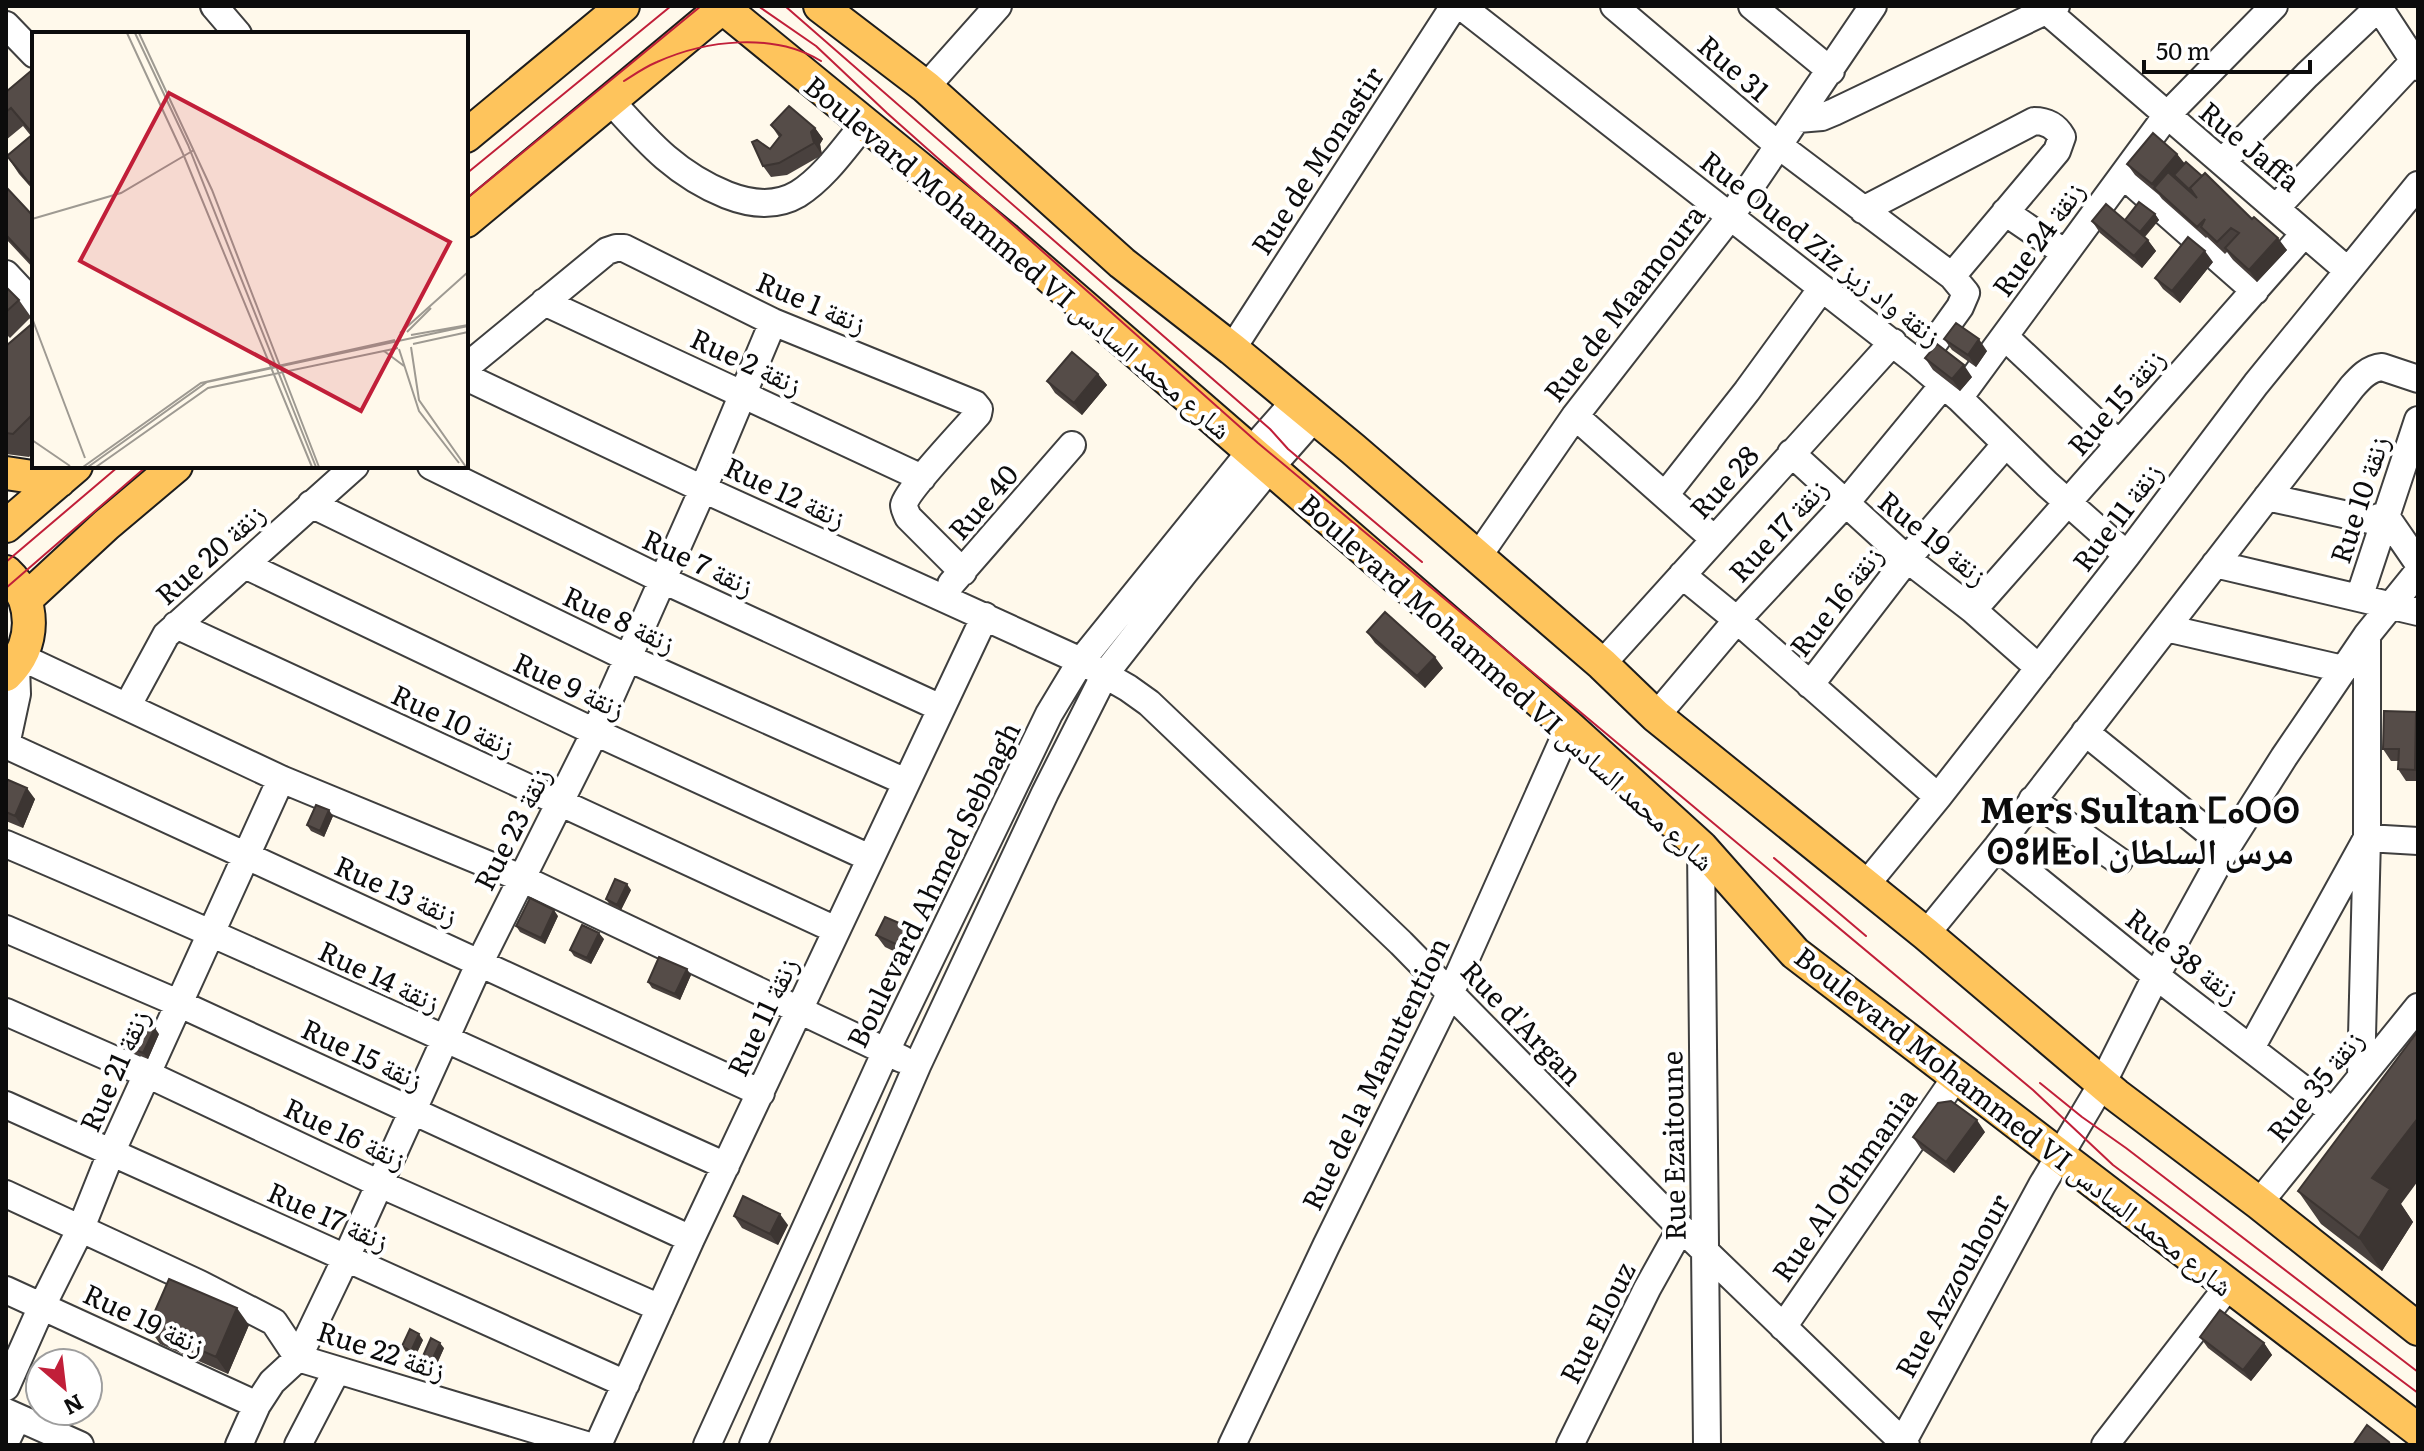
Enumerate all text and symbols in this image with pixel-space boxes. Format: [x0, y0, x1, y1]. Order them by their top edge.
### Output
street label: Rue 31 [1690, 24, 1780, 110]
scale bar [2144, 24, 2310, 74]
inset map [32, 32, 468, 468]
text: 50 m [2156, 32, 2210, 67]
street label: Rue de Monastir [1239, 57, 1393, 263]
street label: Boulevard Mohammed VI شارع محمد السادس [796, 64, 1242, 448]
street label: Rue Jaffa [2191, 90, 2311, 200]
street label: Rue Oued Ziz زنقة واد زيز [1692, 139, 1952, 355]
street label: Rue 24 زنقة [1981, 171, 2093, 305]
street label: Rue de Maamoura [1532, 194, 1714, 410]
street label: Rue 1 زنقة [750, 259, 874, 343]
street label: Rue 2 زنقة [684, 316, 810, 404]
street label: Rue 15 زنقة [2056, 338, 2174, 464]
street label: Rue 10 زنقة [2318, 430, 2398, 568]
street label: Rue 28 [1678, 435, 1768, 527]
street label: Rue 12 زنقة [718, 444, 854, 538]
street label: Rue 11 زنقة [2061, 453, 2171, 579]
street label: Rue 40 [937, 454, 1027, 548]
street label: Rue 17 زنقة [1718, 467, 1836, 591]
street label: Rue 19 زنقة [1870, 480, 1998, 594]
street label: Boulevard Mohammed VI شارع محمد السادس [1291, 482, 1725, 880]
street label: Rue 20 زنقة [145, 492, 273, 614]
street label: Rue 7 زنقة [636, 517, 762, 605]
street label: Rue 16 زنقة [1778, 535, 1892, 665]
street label: Rue 8 زنقة [557, 574, 683, 662]
street label: Rue 9 زنقة [507, 640, 633, 728]
street label: Rue 10 زنقة [385, 672, 523, 766]
street label: Boulevard Ahmed Sebbagh [835, 714, 1029, 1054]
street label: Rue 23 زنقة [462, 759, 560, 897]
district label: Mers Sultan ⵎⴰⵔⵙ ⵙⵓⵍⵟⴰⵏ مرس السلطان [1980, 781, 2300, 875]
street label: Rue 13 زنقة [329, 843, 465, 935]
street label: Rue 38 زنقة [2118, 897, 2250, 1013]
street label: Rue 14 زنقة [312, 928, 448, 1022]
street label: Rue de la Manutention [1289, 929, 1459, 1217]
street label: Boulevard Mohammed VI شارع محمد السادس [1787, 935, 2243, 1305]
street label: Rue 11 زنقة [715, 949, 807, 1083]
street label: Rue d'Argan [1452, 950, 1594, 1094]
street label: Rue 21 زنقة [67, 1002, 159, 1138]
street label: Rue 15 زنقة [295, 1006, 431, 1100]
street label: Rue 35 زنقة [2256, 1020, 2372, 1150]
street label: Rue Ezaitoune [1649, 1051, 1695, 1241]
street label: Rue Al Othmania [1760, 1078, 1926, 1290]
street label: Rue 16 زنقة [278, 1085, 414, 1179]
street label: Rue 17 زنقة [261, 1170, 397, 1260]
street label: Rue Azzouhour [1883, 1185, 2019, 1385]
street label: Rue Elouz [1547, 1254, 1645, 1390]
street label: Rue 19 زنقة [77, 1271, 213, 1365]
street label: Rue 22 زنقة [312, 1308, 452, 1390]
north arrow [24, 1347, 104, 1427]
text: N [58, 1387, 90, 1425]

